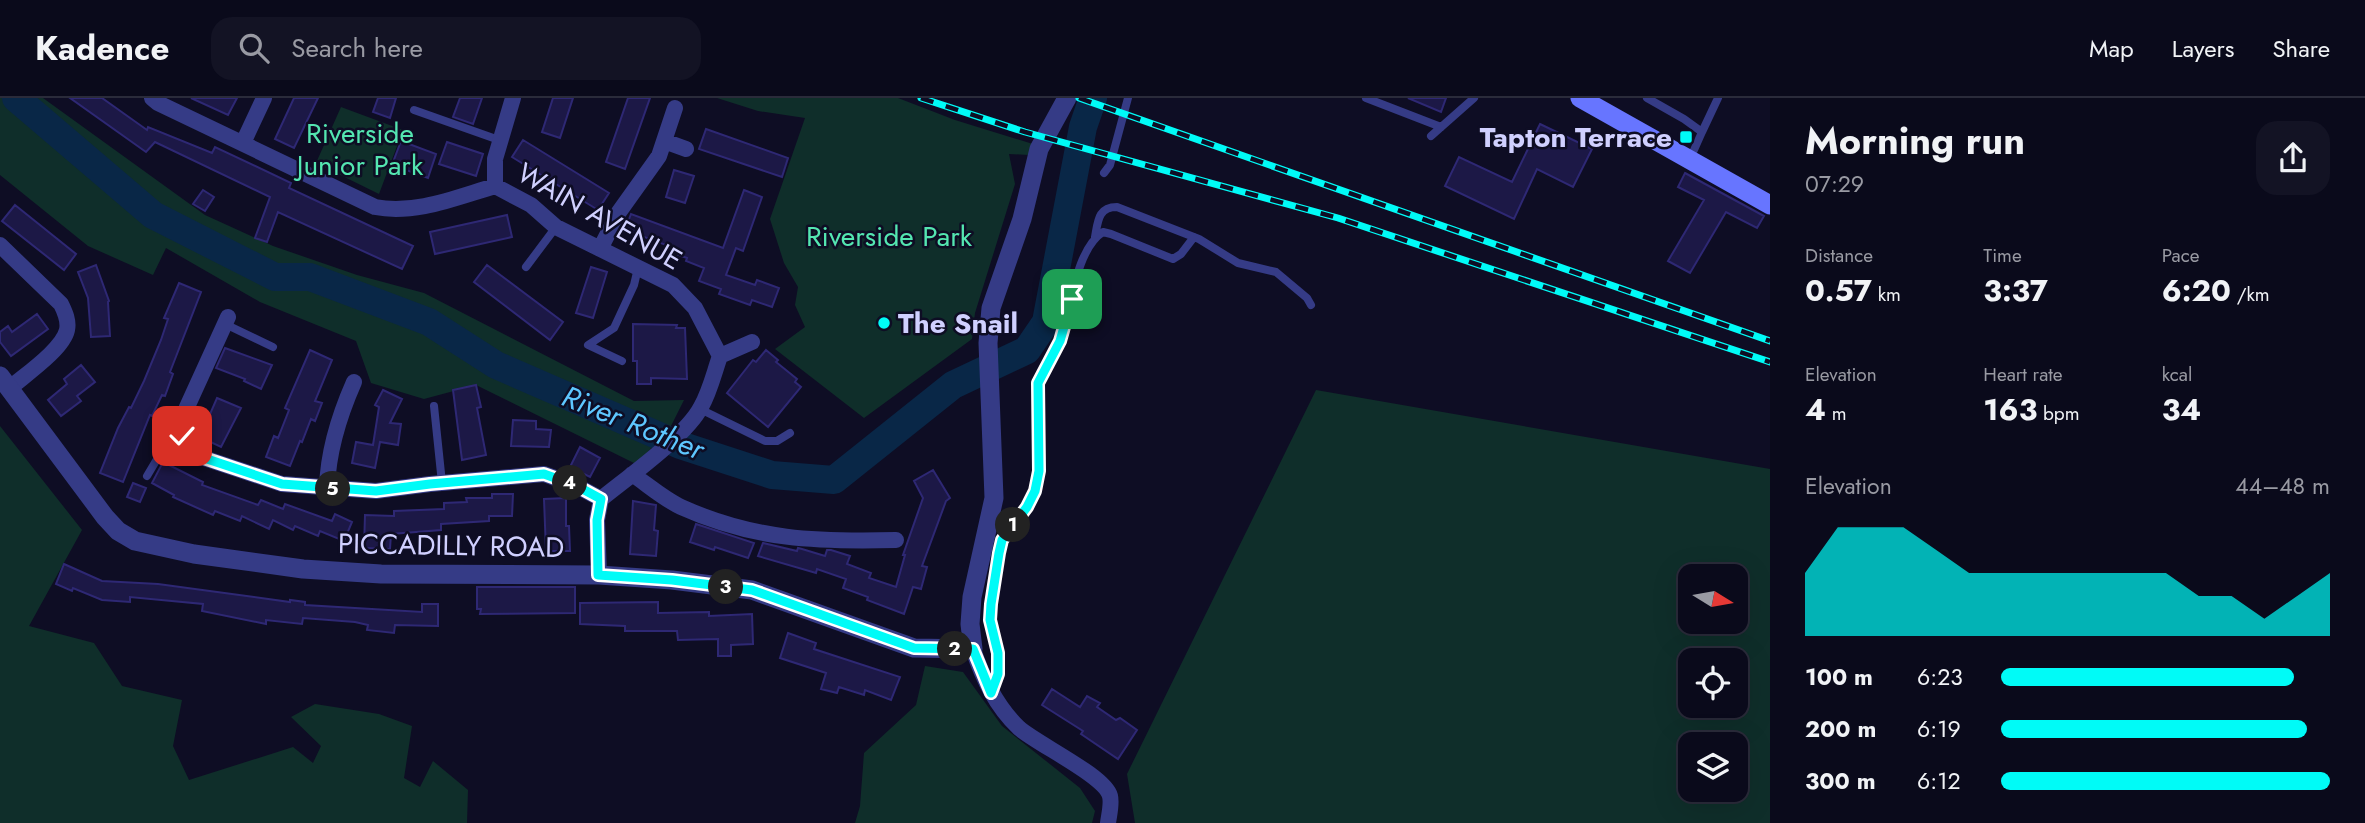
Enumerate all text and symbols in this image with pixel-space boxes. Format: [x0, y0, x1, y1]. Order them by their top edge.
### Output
search box [211, 17, 701, 80]
text: Kadence [35, 25, 169, 72]
icon: search [235, 29, 273, 67]
text: Search here [291, 29, 423, 67]
text: Map [2089, 31, 2134, 66]
text: Layers [2172, 31, 2234, 66]
text: Share [2272, 31, 2330, 66]
park label: Riverside Junior Park [293, 113, 424, 186]
text: Morning run [1805, 113, 2025, 168]
place label: Tapton Terrace [1480, 117, 1672, 158]
button: share [2256, 121, 2330, 195]
marker: Tapton Terrace [1678, 129, 1694, 145]
street label: WAIN AVENUE [510, 153, 690, 280]
text: 07:29 [1805, 167, 1864, 201]
park label: Riverside Park [806, 216, 973, 257]
text: Distance [1805, 242, 1873, 269]
text: Time [1983, 242, 2022, 269]
text: Pace [2162, 242, 2200, 269]
pin [1042, 269, 1102, 329]
text: 0.57 [1805, 269, 1872, 312]
text: 3:37 [1983, 269, 2048, 312]
text: 6:20 [2162, 269, 2231, 312]
icon: arrive [1053, 280, 1091, 318]
text: km [1872, 281, 1901, 308]
text: /km [2231, 281, 2270, 308]
place label: The Snail [898, 303, 1018, 344]
marker: The Snail [876, 315, 892, 331]
text: Elevation [1805, 361, 1877, 388]
text: Heart rate [1983, 361, 2063, 388]
text: kcal [2162, 361, 2192, 388]
water label: River Rother [556, 375, 712, 471]
text: 4 [1805, 388, 1826, 431]
text: 163 [1983, 388, 2037, 431]
text: 34 [2162, 388, 2201, 431]
text: m [1826, 400, 1846, 427]
text: bpm [2037, 400, 2080, 427]
pin [152, 406, 212, 466]
icon: check [163, 417, 201, 455]
pin: 4 [552, 466, 588, 500]
text: 4 [563, 469, 576, 496]
text: Elevation [1805, 469, 1892, 503]
text: 44–48 m [2235, 469, 2330, 503]
pin: 5 [316, 472, 350, 506]
text: 5 [326, 475, 339, 502]
pin: 1 [996, 508, 1030, 542]
text: 1 [1008, 511, 1017, 538]
street label: PICCADILLY ROAD [337, 523, 565, 568]
north arrow [1678, 564, 1748, 634]
map controls [1678, 564, 1748, 802]
pin: 3 [708, 570, 744, 604]
text: 3 [720, 573, 731, 600]
pin: 2 [937, 632, 972, 666]
text: 2 [948, 635, 961, 662]
button: locate [1678, 648, 1748, 718]
text: 100 m [1805, 660, 1873, 694]
text: 6:23 [1917, 660, 1963, 694]
text: 200 m [1805, 712, 1876, 746]
text: 6:19 [1917, 712, 1961, 746]
button: layers [1678, 732, 1748, 802]
text: 300 m [1805, 764, 1876, 798]
text: 6:12 [1917, 764, 1961, 798]

